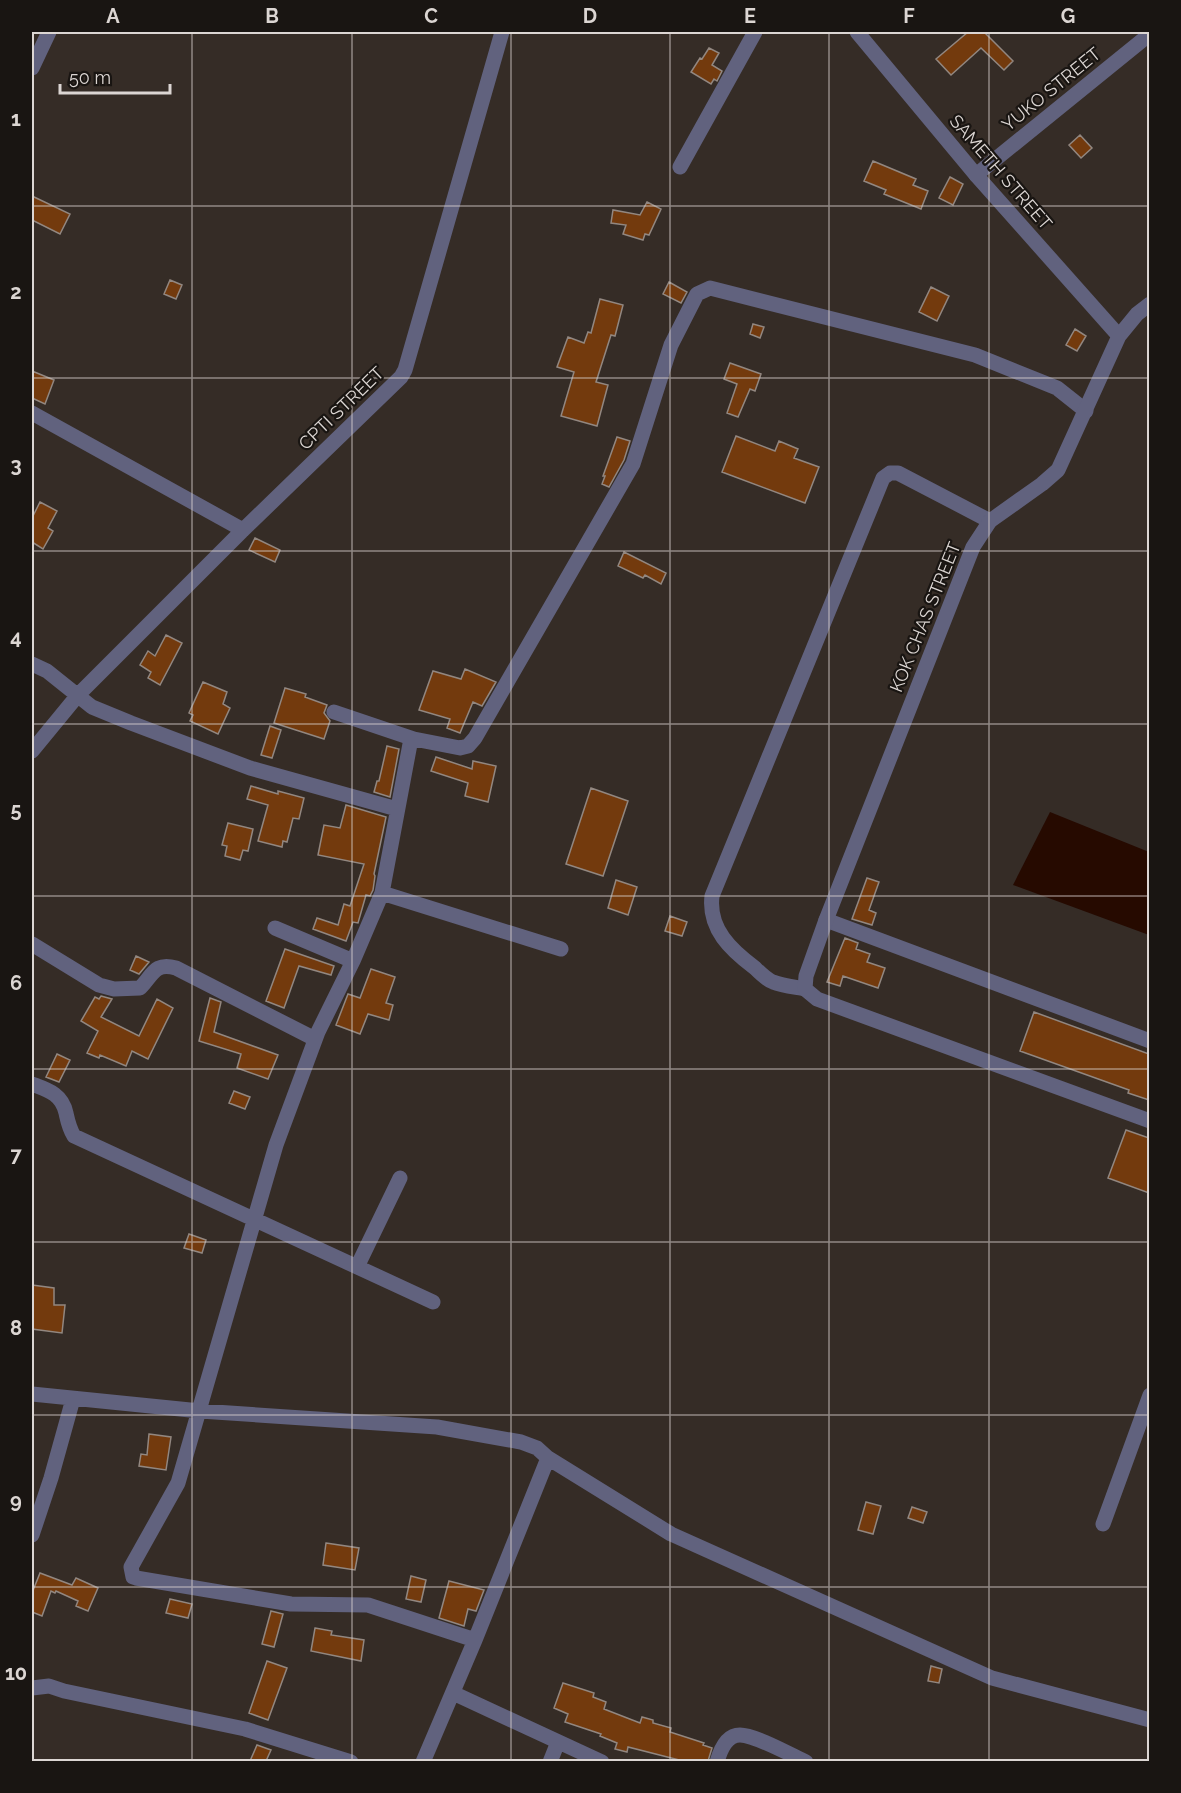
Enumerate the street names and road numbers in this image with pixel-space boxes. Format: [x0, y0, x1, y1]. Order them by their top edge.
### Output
street label: YUKO STREET [997, 43, 1105, 135]
street label: SAMETH STREET [946, 110, 1056, 234]
street label: CPTI STREET [294, 362, 388, 454]
street label: KOK CHAS STREET [885, 539, 965, 695]

